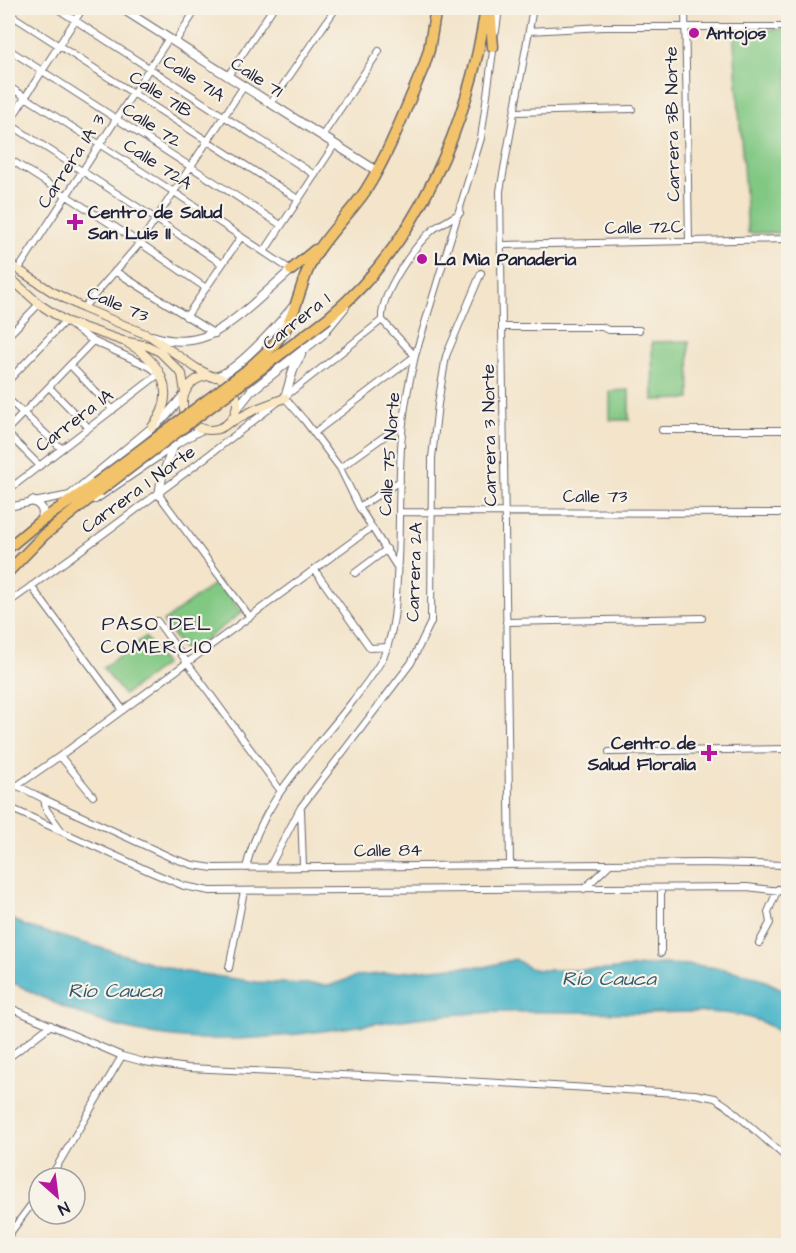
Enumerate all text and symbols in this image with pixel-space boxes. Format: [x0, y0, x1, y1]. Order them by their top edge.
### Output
place label: Antojos [706, 21, 766, 46]
marker: Antojos [687, 26, 701, 40]
street label: Carrera 3B Norte [659, 46, 686, 202]
street label: Calle 71A [158, 49, 230, 108]
street label: Calle 71 [226, 51, 288, 104]
street label: Calle 71B [124, 65, 197, 124]
street label: Calle 72 [117, 97, 187, 154]
street label: Carrera 1A 3 [32, 109, 111, 213]
street label: Calle 72A [118, 133, 197, 196]
place label: Centro de Salud San Luis II [87, 200, 223, 246]
marker: Centro de Salud San Luis II [66, 213, 84, 231]
street label: Calle 72C [604, 214, 684, 241]
place label: La Mìa Panaderia [434, 247, 577, 272]
marker: La Mìa Panaderia [415, 252, 429, 266]
street label: Calle 73 [83, 280, 152, 329]
street label: Carrera 1 [257, 287, 336, 356]
street label: Carrera 3 Norte [476, 363, 503, 506]
street label: Carrera 1A [30, 383, 119, 458]
street label: Calle 75 Norte [373, 391, 406, 517]
street label: Carrera 1 Norte [76, 439, 201, 539]
street label: Calle 73 [563, 484, 627, 509]
street label: Carrera 2A [400, 521, 429, 622]
district label: PASO DEL COMERCIO [101, 610, 213, 661]
place label: Centro de Salud Floralia [587, 731, 697, 777]
marker: Centro de Salud Floralia [700, 744, 718, 762]
street label: Calle 84 [354, 837, 422, 864]
water label: Río Cauca [562, 965, 657, 993]
water label: Río Cauca [68, 977, 163, 1005]
north arrow [27, 1166, 87, 1226]
text: N [54, 1196, 73, 1220]

